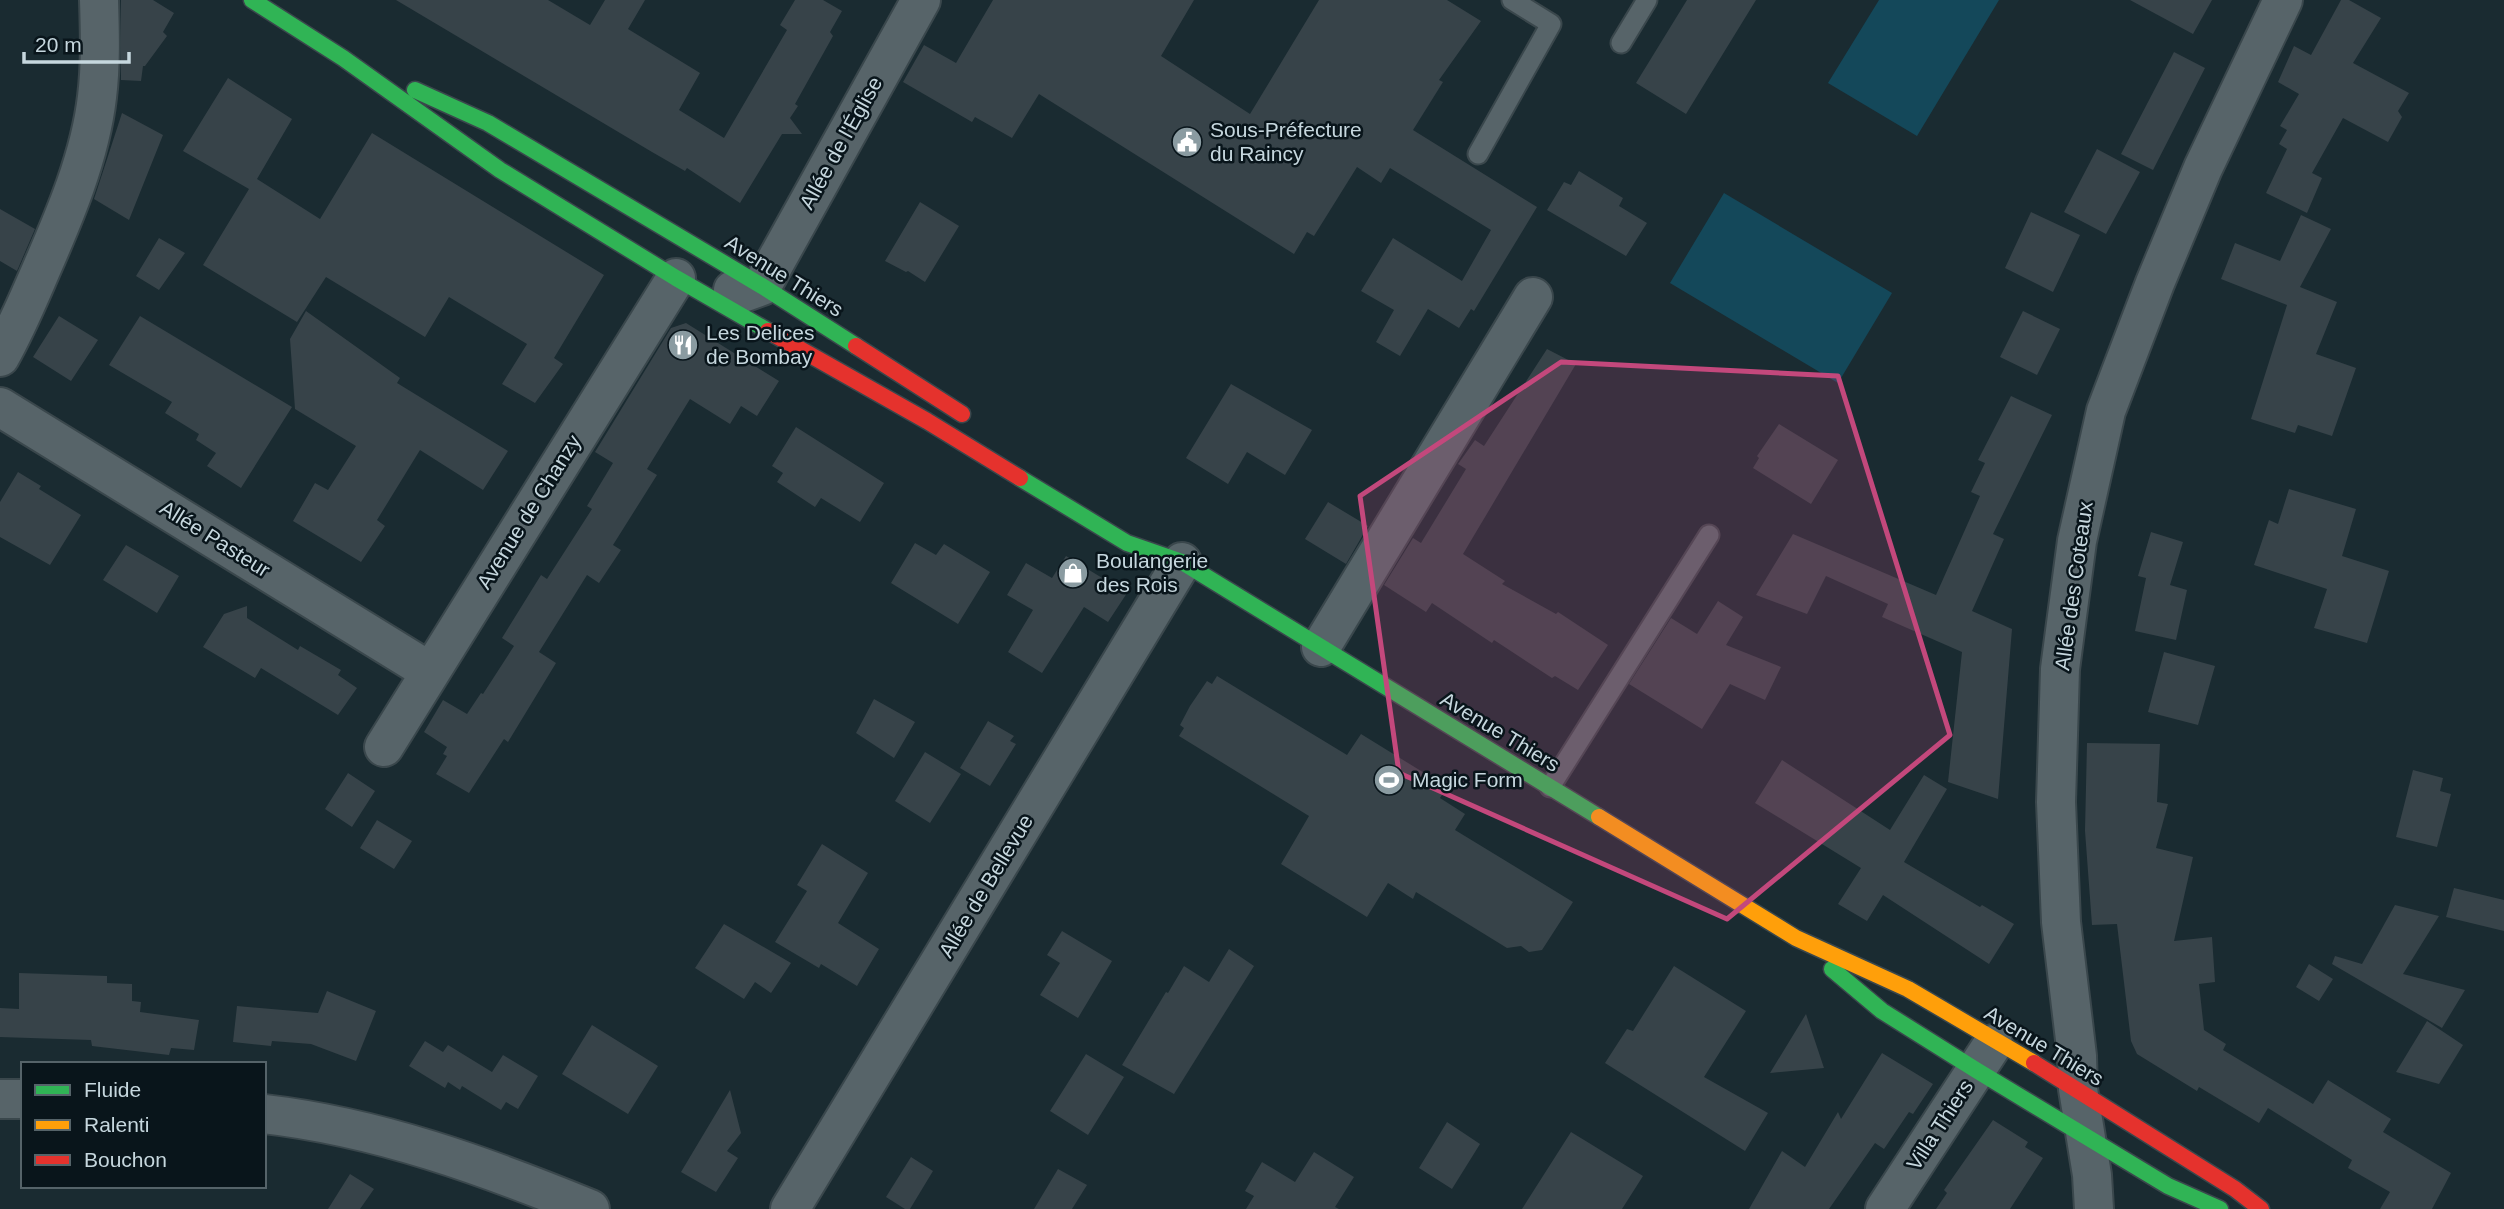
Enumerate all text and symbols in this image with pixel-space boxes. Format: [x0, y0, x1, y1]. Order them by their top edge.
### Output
scale bar [24, 21, 130, 65]
text: 20 m [35, 33, 82, 56]
street label: Allée de l'Église [795, 73, 886, 213]
place label: Sous-Préfecture du Raincy [1210, 118, 1362, 165]
public building icon: Sous-Préfecture du Raincy [1170, 125, 1204, 159]
street label: Avenue Thiers [721, 230, 847, 321]
place label: Les Delices de Bombay [706, 321, 815, 368]
restaurant icon: Les Delices de Bombay [666, 328, 700, 362]
street label: Avenue de Chanzy [472, 430, 586, 593]
street label: Allée Pasteur [156, 496, 274, 581]
street label: Allée des Coteaux [2050, 499, 2097, 672]
place label: Boulangerie des Rois [1096, 549, 1208, 596]
shop icon: Boulangerie des Rois [1056, 556, 1090, 590]
street label: Avenue Thiers [1437, 687, 1564, 776]
sports icon: Magic Form [1372, 763, 1406, 797]
place label: Magic Form [1412, 768, 1523, 791]
street label: Allée de Bellevue [934, 810, 1037, 961]
street label: Avenue Thiers [1981, 1001, 2108, 1090]
legend [21, 1062, 266, 1188]
street label: Villa Thiers [1902, 1075, 1977, 1174]
text: Fluide [84, 1078, 141, 1101]
text: Ralenti [84, 1113, 149, 1136]
text: Bouchon [84, 1148, 167, 1171]

